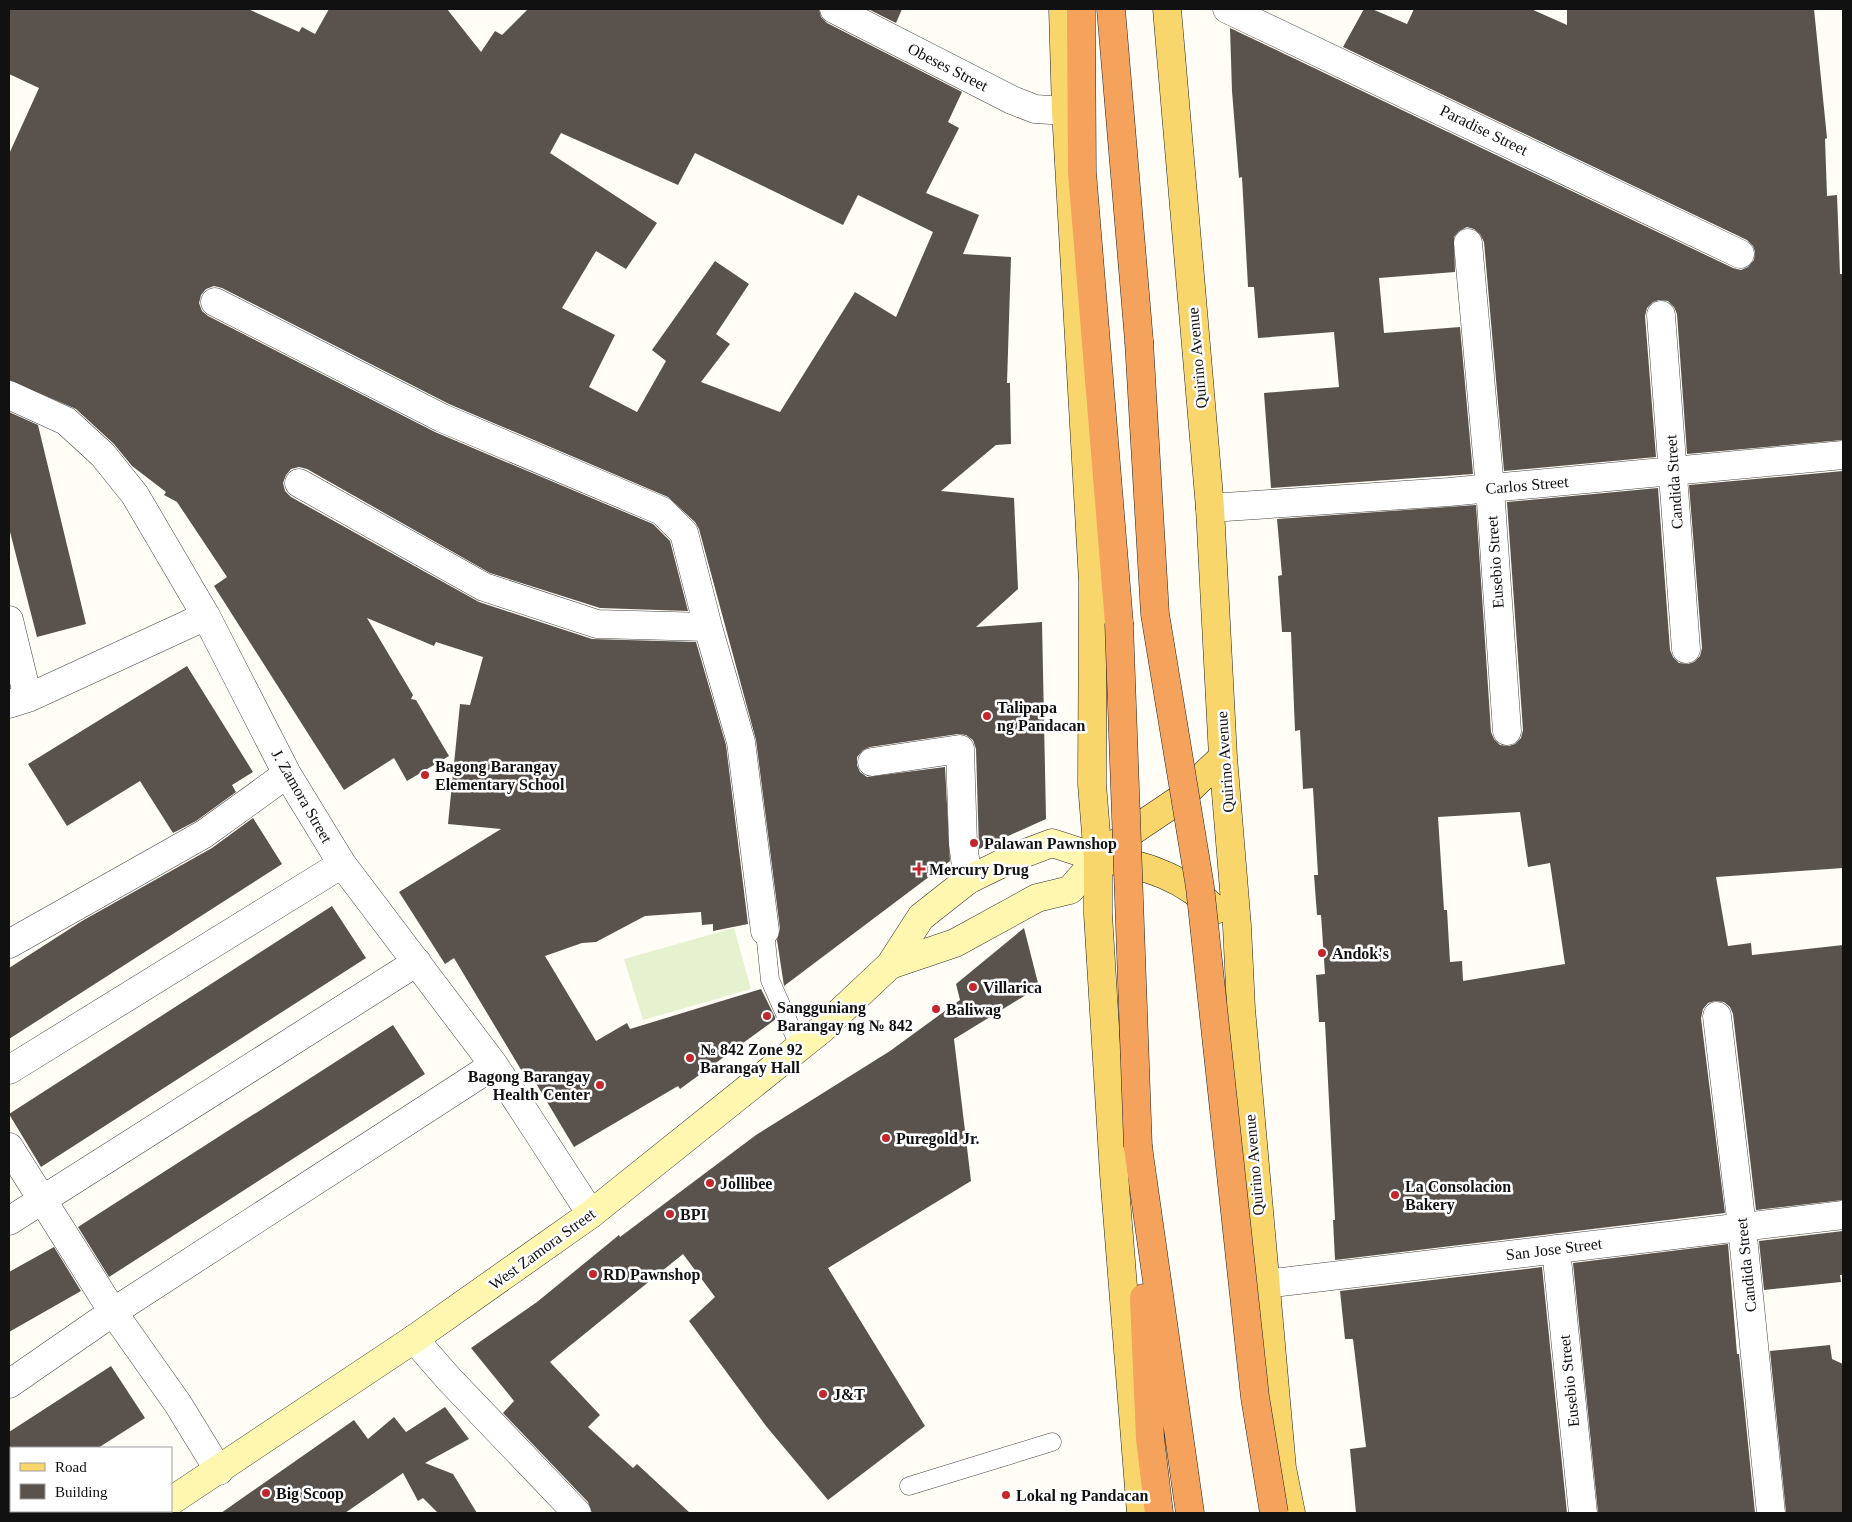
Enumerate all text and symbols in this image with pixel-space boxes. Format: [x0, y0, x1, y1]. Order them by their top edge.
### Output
street label: Obeses Street [905, 40, 991, 95]
street label: Paradise Street [1437, 101, 1531, 159]
street label: Quirino Avenue [1184, 307, 1210, 409]
street label: Candida Street [1662, 434, 1686, 530]
street label: Carlos Street [1485, 473, 1570, 497]
street label: Eusebio Street [1483, 515, 1507, 609]
place label: Talipapa ng Pandacan [997, 699, 1086, 735]
marker: Talipapa ng Pandacan [981, 710, 993, 722]
street label: Quirino Avenue [1213, 711, 1237, 813]
street label: J. Zamora Street [268, 746, 336, 846]
place label: Bagong Barangay Elementary School [435, 758, 565, 794]
marker: Bagong Barangay Elementary School [419, 769, 431, 781]
place label: Palawan Pawnshop [984, 835, 1117, 853]
marker: Palawan Pawnshop [968, 837, 980, 849]
place label: Mercury Drug [929, 861, 1029, 879]
marker: Mercury Drug [913, 863, 925, 875]
place label: Andok's [1332, 945, 1389, 962]
marker: Andok's [1316, 947, 1328, 959]
place label: Villarica [983, 979, 1042, 996]
marker: Villarica [967, 981, 979, 993]
place label: Sangguniang Barangay ng № 842 [777, 999, 913, 1035]
place label: Baliwag [946, 1001, 1001, 1019]
marker: Baliwag [930, 1003, 942, 1015]
marker: Sangguniang Barangay ng № 842 [761, 1010, 773, 1022]
place label: № 842 Zone 92 Barangay Hall [700, 1041, 803, 1077]
marker: № 842 Zone 92 Barangay Hall [684, 1052, 696, 1064]
place label: Bagong Barangay Health Center [468, 1068, 590, 1103]
marker: Bagong Barangay Health Center [594, 1079, 606, 1091]
street label: Quirino Avenue [1241, 1114, 1267, 1216]
place label: Puregold Jr. [896, 1130, 980, 1148]
marker: Puregold Jr. [880, 1132, 892, 1144]
place label: Jollibee [720, 1175, 772, 1192]
marker: Jollibee [704, 1177, 716, 1189]
place label: La Consolacion Bakery [1405, 1178, 1511, 1214]
marker: La Consolacion Bakery [1389, 1189, 1401, 1201]
street label: West Zamora Street [486, 1205, 599, 1293]
place label: BPI [680, 1206, 707, 1223]
marker: BPI [664, 1208, 676, 1220]
street label: Candida Street [1733, 1216, 1759, 1313]
street label: San Jose Street [1505, 1235, 1604, 1263]
place label: RD Pawnshop [603, 1266, 700, 1284]
marker: RD Pawnshop [587, 1268, 599, 1280]
street label: Eusebio Street [1556, 1333, 1582, 1428]
place label: J&T [833, 1386, 865, 1403]
marker: J&T [817, 1388, 829, 1400]
legend [10, 1447, 172, 1512]
text: Road [55, 1459, 87, 1475]
text: Building [55, 1484, 108, 1500]
place label: Big Scoop [276, 1485, 344, 1503]
marker: Big Scoop [260, 1487, 272, 1499]
place label: Lokal ng Pandacan [1016, 1487, 1149, 1505]
marker: Lokal ng Pandacan [1000, 1489, 1012, 1501]

